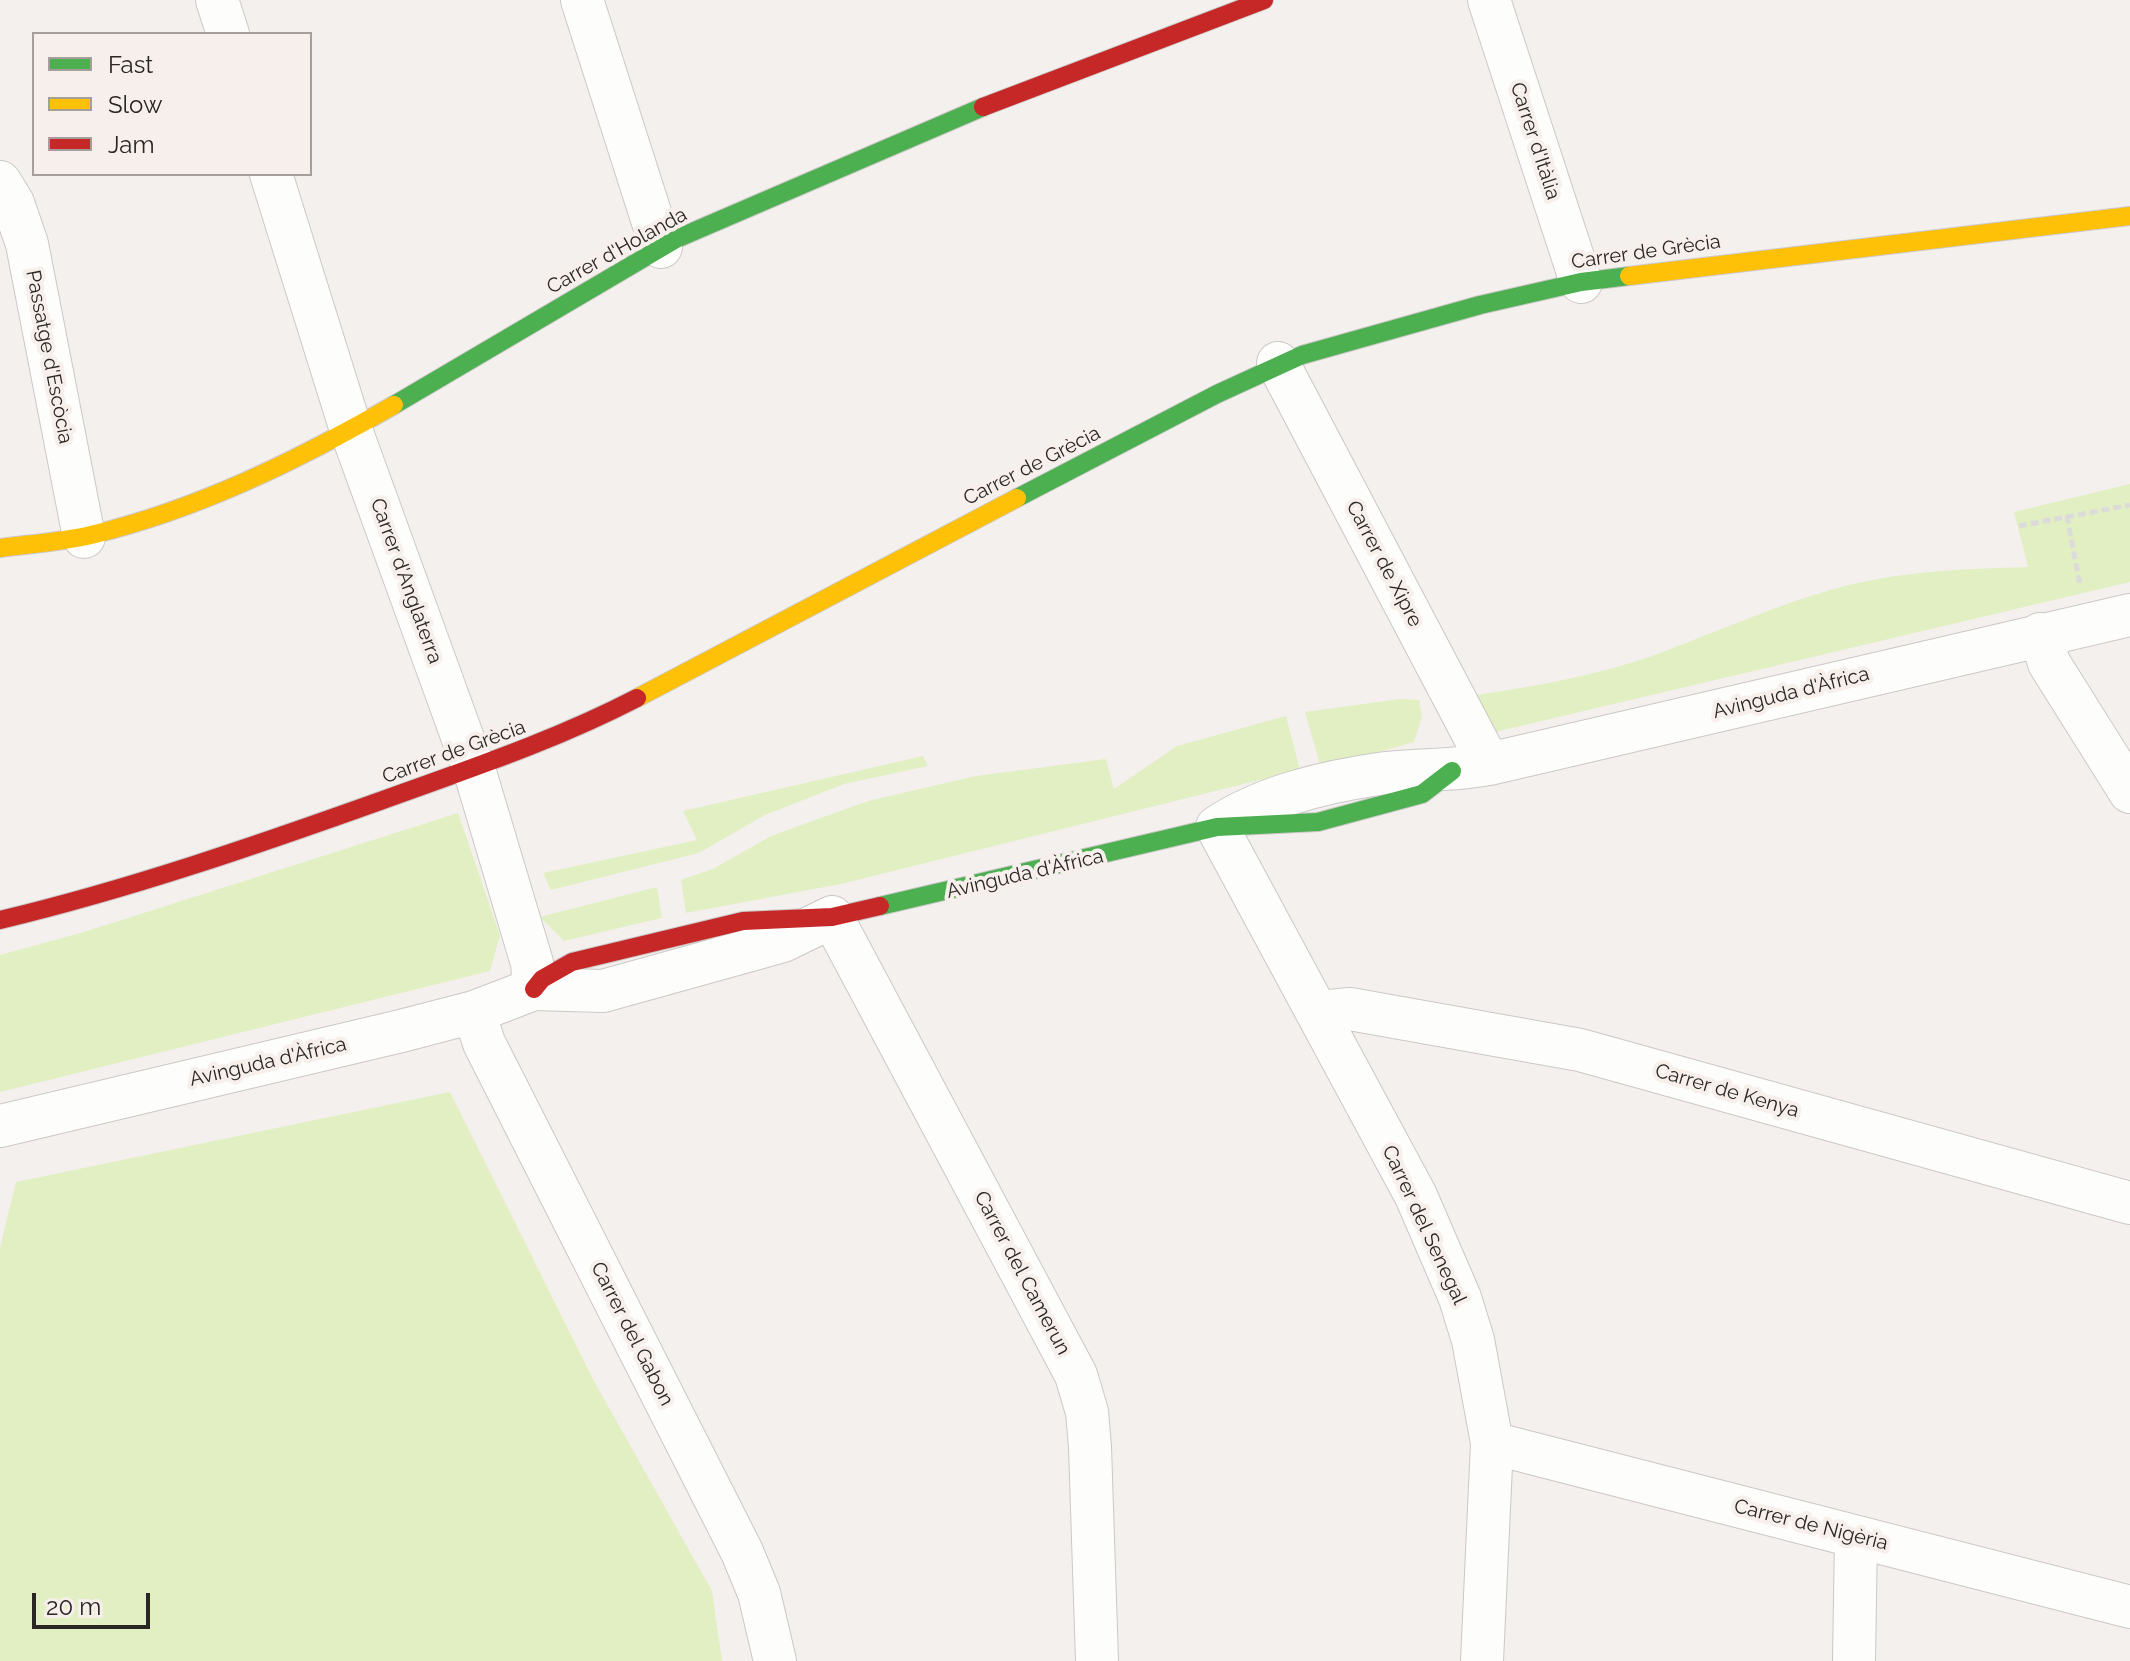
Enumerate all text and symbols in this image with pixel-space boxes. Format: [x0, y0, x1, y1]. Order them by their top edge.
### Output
legend [32, 32, 312, 176]
text: Fast [108, 50, 153, 79]
street label: Carrer d'Itàlia [1505, 79, 1565, 203]
text: Slow [108, 90, 162, 119]
text: Jam [108, 130, 154, 159]
street label: Carrer d'Holanda [543, 203, 691, 299]
street label: Carrer de Grècia [1570, 230, 1722, 274]
street label: Passatge d'Escòcia [20, 268, 78, 446]
street label: Carrer de Grècia [960, 421, 1104, 511]
street label: Carrer d'Anglaterra [365, 495, 447, 667]
street label: Carrer de Xipre [1341, 497, 1427, 631]
street label: Avinguda d'Àfrica [1710, 662, 1872, 724]
street label: Carrer de Grècia [379, 715, 529, 789]
street label: Avinguda d'Àfrica [944, 844, 1106, 904]
street label: Avinguda d'Àfrica [187, 1032, 349, 1092]
street label: Carrer de Kenya [1652, 1059, 1802, 1123]
street label: Carrer del Senegal [1377, 1142, 1471, 1308]
street label: Carrer del Camerun [969, 1187, 1075, 1359]
street label: Carrer del Gabon [585, 1258, 679, 1410]
street label: Carrer de Nigèria [1732, 1494, 1890, 1556]
scale bar [36, 1577, 154, 1627]
text: 20 m [46, 1592, 101, 1621]

